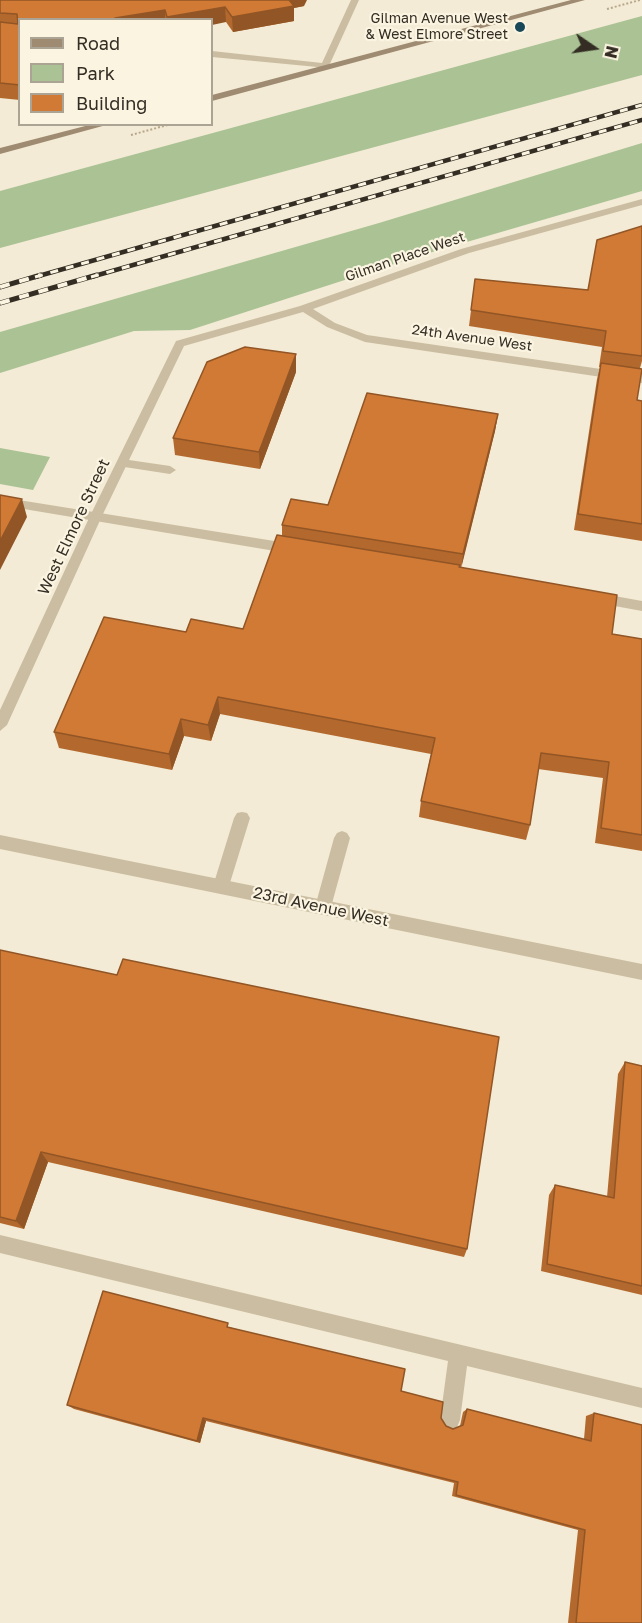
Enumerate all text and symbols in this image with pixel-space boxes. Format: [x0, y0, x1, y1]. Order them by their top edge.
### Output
place label: Gilman Avenue West & West Elmore Street [365, 11, 508, 44]
legend [18, 18, 213, 126]
north arrow [564, 18, 624, 78]
marker: Gilman Avenue West & West Elmore Street [513, 20, 527, 34]
text: Road [76, 32, 120, 54]
text: N [600, 44, 623, 60]
text: Park [76, 62, 115, 84]
text: Building [76, 92, 147, 114]
street label: Gilman Place West [343, 229, 467, 285]
street label: 24th Avenue West [411, 321, 533, 355]
street label: West Elmore Street [34, 456, 114, 598]
street label: 23rd Avenue West [252, 883, 390, 931]

